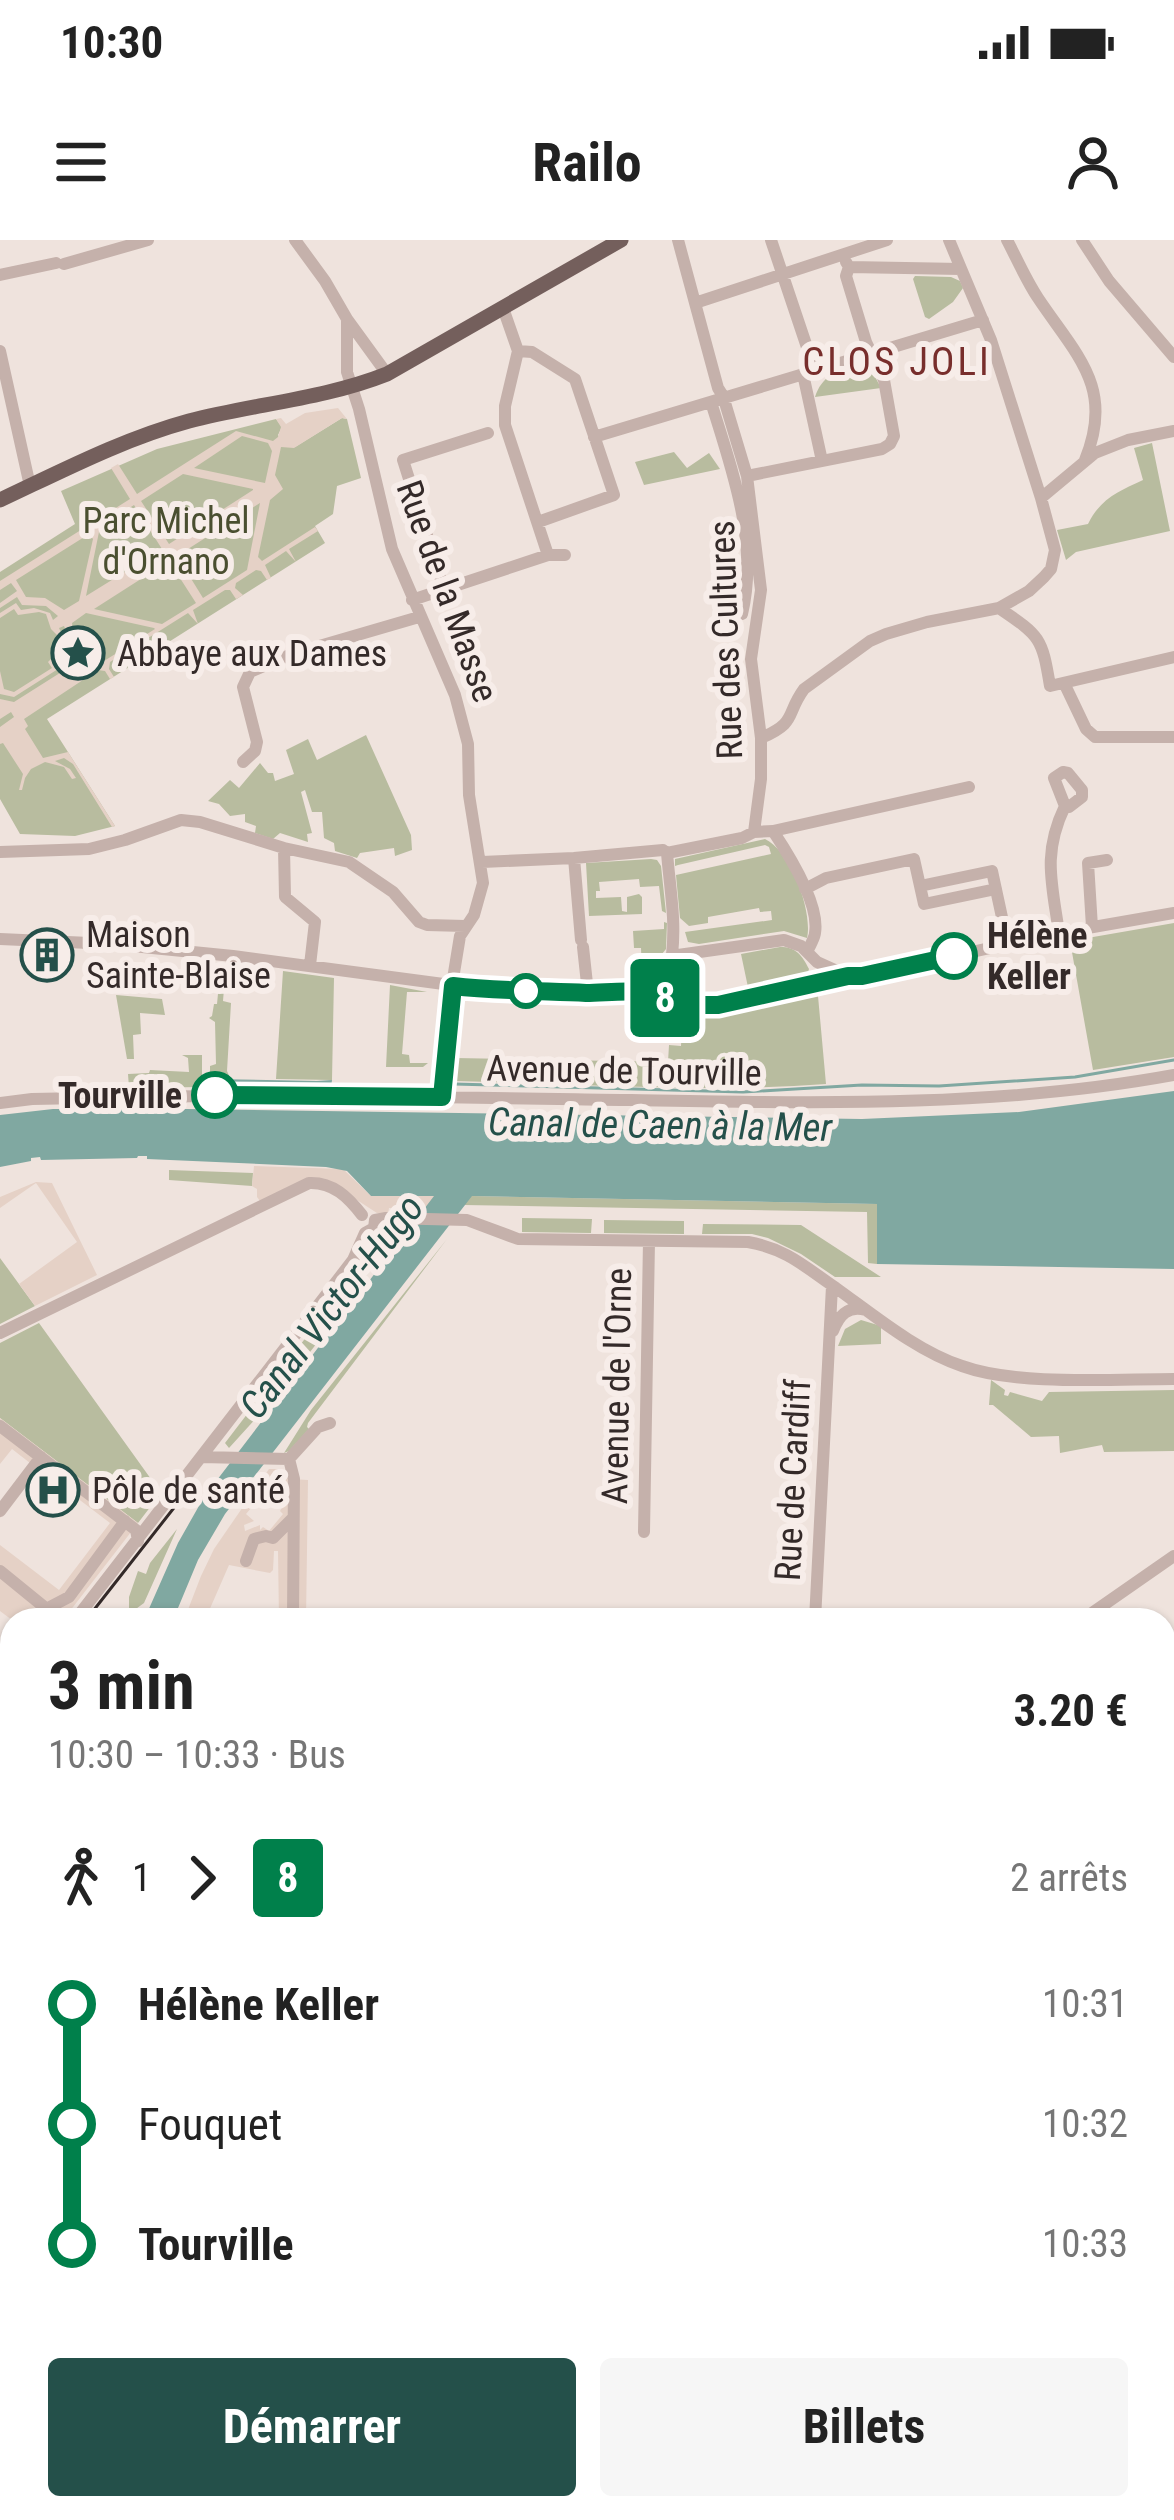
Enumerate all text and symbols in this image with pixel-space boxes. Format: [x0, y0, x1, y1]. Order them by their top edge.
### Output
text: 10:30 [60, 16, 163, 69]
icon: menu [48, 129, 114, 195]
icon: person [1060, 129, 1126, 195]
text: Railo [532, 131, 642, 194]
district label: CLOS JOLI [802, 339, 992, 385]
street label: Rue de la Masse [388, 475, 507, 708]
park label: Parc Michel d'Ornano [82, 500, 250, 583]
street label: Rue des Cultures [701, 520, 751, 760]
place icon: Abbaye aux Dames [50, 625, 106, 681]
place label: Abbaye aux Dames [117, 633, 387, 675]
place label: Maison Sainte-Blaise [86, 914, 271, 997]
place label: Hélène Keller [987, 915, 1088, 998]
building icon: Maison Sainte-Blaise [19, 927, 75, 983]
marker: Hélène Keller [932, 934, 976, 978]
line badge: 8 [626, 959, 704, 1037]
text: 8 [654, 973, 676, 1022]
unlabelled marker [510, 975, 542, 1007]
street label: Avenue de Tourville [486, 1048, 762, 1094]
marker: Tourville [193, 1073, 237, 1117]
place label: Tourville [58, 1075, 182, 1117]
water label: Canal de Caen à la Mer [488, 1099, 834, 1151]
water label: Canal Victor-Hugo [230, 1186, 433, 1428]
street label: Avenue de l'Orne [594, 1267, 640, 1505]
street label: Rue de Cardiff [767, 1378, 819, 1582]
hospital icon: Pôle de santé [25, 1462, 81, 1518]
place label: Pôle de santé [92, 1470, 285, 1512]
text: 3 min [48, 1648, 195, 1725]
text: 3.20 € [1014, 1684, 1128, 1737]
text: 10:30 – 10:33 · Bus [48, 1732, 346, 1778]
icon: walk [48, 1845, 114, 1911]
icon: forward [169, 1845, 235, 1911]
text: 8 [277, 1853, 299, 1902]
text: 1 [132, 1855, 151, 1901]
text: 2 arrêts [1010, 1855, 1128, 1901]
text: Hélène Keller [138, 1978, 379, 2031]
text: 10:31 [1042, 1981, 1128, 2027]
text: Fouquet [138, 2098, 282, 2151]
text: 10:32 [1042, 2101, 1128, 2147]
text: Tourville [138, 2218, 293, 2271]
text: 10:33 [1042, 2221, 1128, 2267]
button: Démarrer [48, 2358, 576, 2496]
button: Billets [600, 2358, 1128, 2496]

